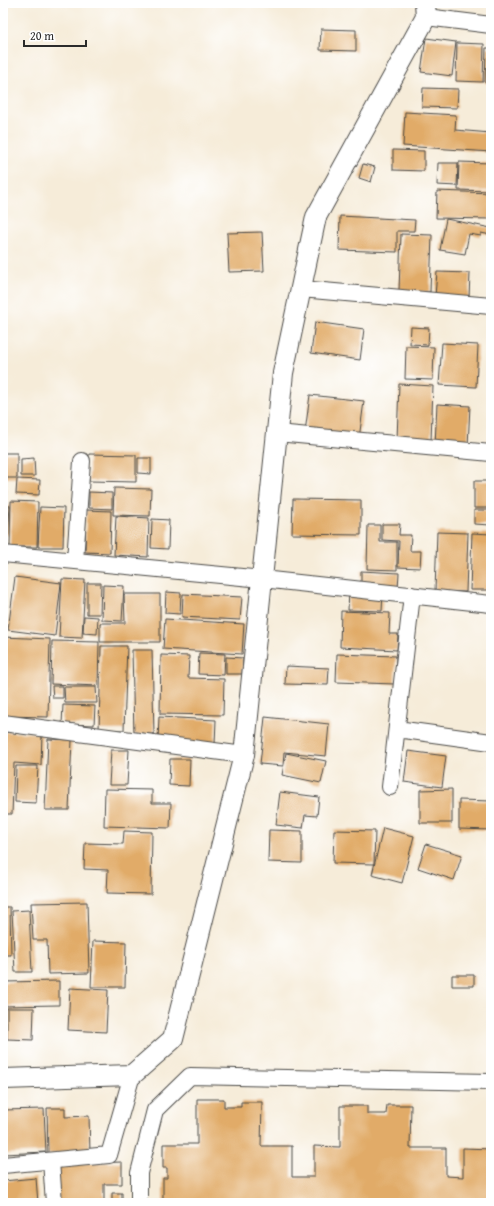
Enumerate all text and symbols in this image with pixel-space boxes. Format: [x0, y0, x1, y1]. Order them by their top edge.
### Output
scale bar [24, 22, 86, 48]
text: 20 m [30, 27, 54, 44]

